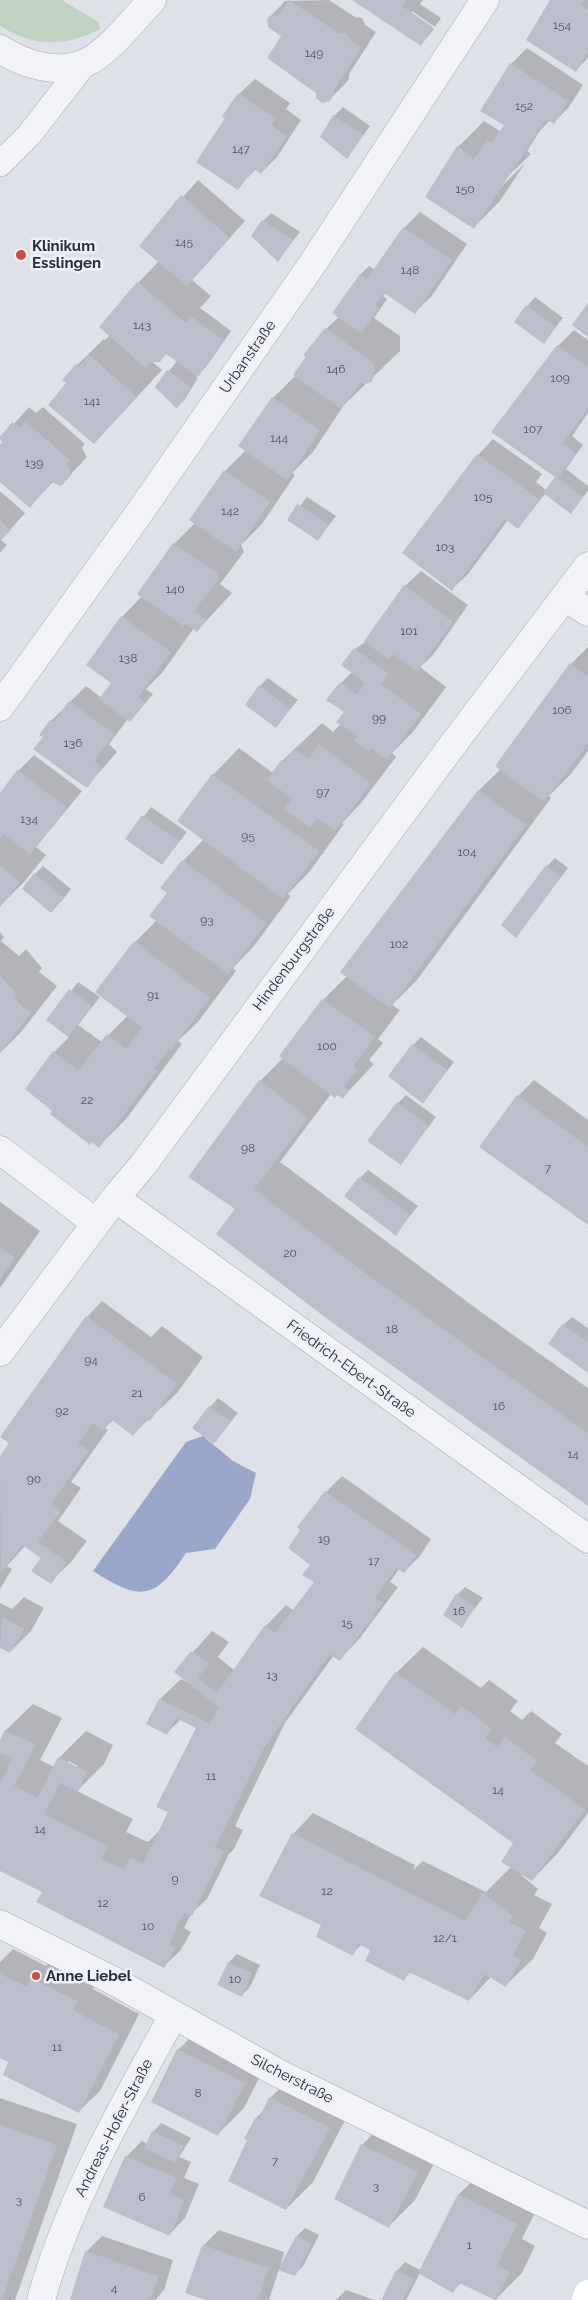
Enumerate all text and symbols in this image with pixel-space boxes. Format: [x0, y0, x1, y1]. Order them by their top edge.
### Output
house number: 154 [553, 18, 571, 32]
house number: 149 [305, 46, 323, 60]
house number: 152 [515, 99, 533, 113]
house number: 147 [232, 142, 250, 156]
house number: 150 [455, 182, 475, 196]
house number: 145 [175, 235, 193, 249]
place label: Klinikum Esslingen [32, 237, 101, 272]
marker: Klinikum Esslingen [14, 248, 28, 262]
house number: 148 [401, 263, 419, 277]
street label: Urbanstraße [216, 317, 280, 397]
house number: 143 [133, 318, 151, 332]
house number: 146 [327, 362, 345, 376]
house number: 109 [550, 371, 570, 385]
house number: 141 [84, 394, 100, 408]
house number: 107 [524, 422, 542, 436]
house number: 144 [270, 431, 288, 445]
house number: 139 [25, 456, 43, 470]
house number: 105 [473, 490, 493, 504]
house number: 142 [221, 504, 239, 518]
house number: 103 [436, 540, 454, 554]
house number: 140 [165, 582, 185, 596]
house number: 101 [400, 624, 418, 638]
house number: 138 [119, 651, 137, 665]
house number: 106 [552, 703, 572, 717]
house number: 99 [372, 711, 386, 725]
house number: 136 [64, 736, 82, 750]
house number: 97 [316, 785, 330, 799]
house number: 134 [20, 812, 38, 826]
house number: 95 [241, 829, 255, 843]
house number: 104 [457, 845, 477, 859]
street label: Hindenburgstraße [249, 904, 339, 1014]
house number: 93 [200, 913, 214, 927]
house number: 102 [390, 937, 408, 951]
house number: 91 [147, 988, 159, 1002]
house number: 100 [317, 1039, 337, 1053]
house number: 22 [81, 1093, 93, 1107]
house number: 98 [241, 1141, 255, 1155]
house number: 7 [545, 1161, 551, 1175]
house number: 20 [283, 1246, 297, 1260]
street label: Friedrich-Ebert-Straße [283, 1316, 419, 1422]
house number: 18 [386, 1322, 398, 1336]
house number: 94 [84, 1353, 98, 1367]
house number: 21 [131, 1386, 143, 1400]
house number: 16 [493, 1399, 505, 1413]
house number: 92 [55, 1404, 69, 1418]
house number: 14 [567, 1447, 579, 1461]
house number: 90 [27, 1472, 41, 1486]
house number: 19 [318, 1532, 330, 1546]
house number: 17 [368, 1554, 380, 1568]
house number: 16 [453, 1604, 465, 1618]
house number: 15 [341, 1616, 353, 1630]
house number: 13 [266, 1668, 278, 1682]
house number: 11 [206, 1769, 216, 1783]
house number: 14 [492, 1783, 504, 1797]
house number: 14 [34, 1822, 46, 1836]
house number: 9 [171, 1872, 179, 1886]
house number: 12 [321, 1884, 333, 1898]
house number: 12 [97, 1896, 109, 1910]
house number: 10 [142, 1919, 154, 1933]
house number: 12/1 [433, 1931, 457, 1945]
place label: Anne Liebel [46, 1967, 132, 1985]
marker: Anne Liebel [30, 1970, 42, 1982]
house number: 10 [229, 1972, 241, 1986]
house number: 11 [52, 2040, 62, 2054]
street label: Silcherstraße [248, 2050, 336, 2108]
street label: Andreas-Hofer-Straße [71, 2056, 157, 2200]
house number: 8 [194, 2086, 202, 2100]
house number: 7 [272, 2154, 278, 2168]
house number: 3 [373, 2179, 379, 2193]
house number: 6 [138, 2190, 146, 2204]
house number: 3 [16, 2193, 22, 2207]
house number: 1 [466, 2238, 472, 2252]
house number: 4 [111, 2281, 117, 2295]

